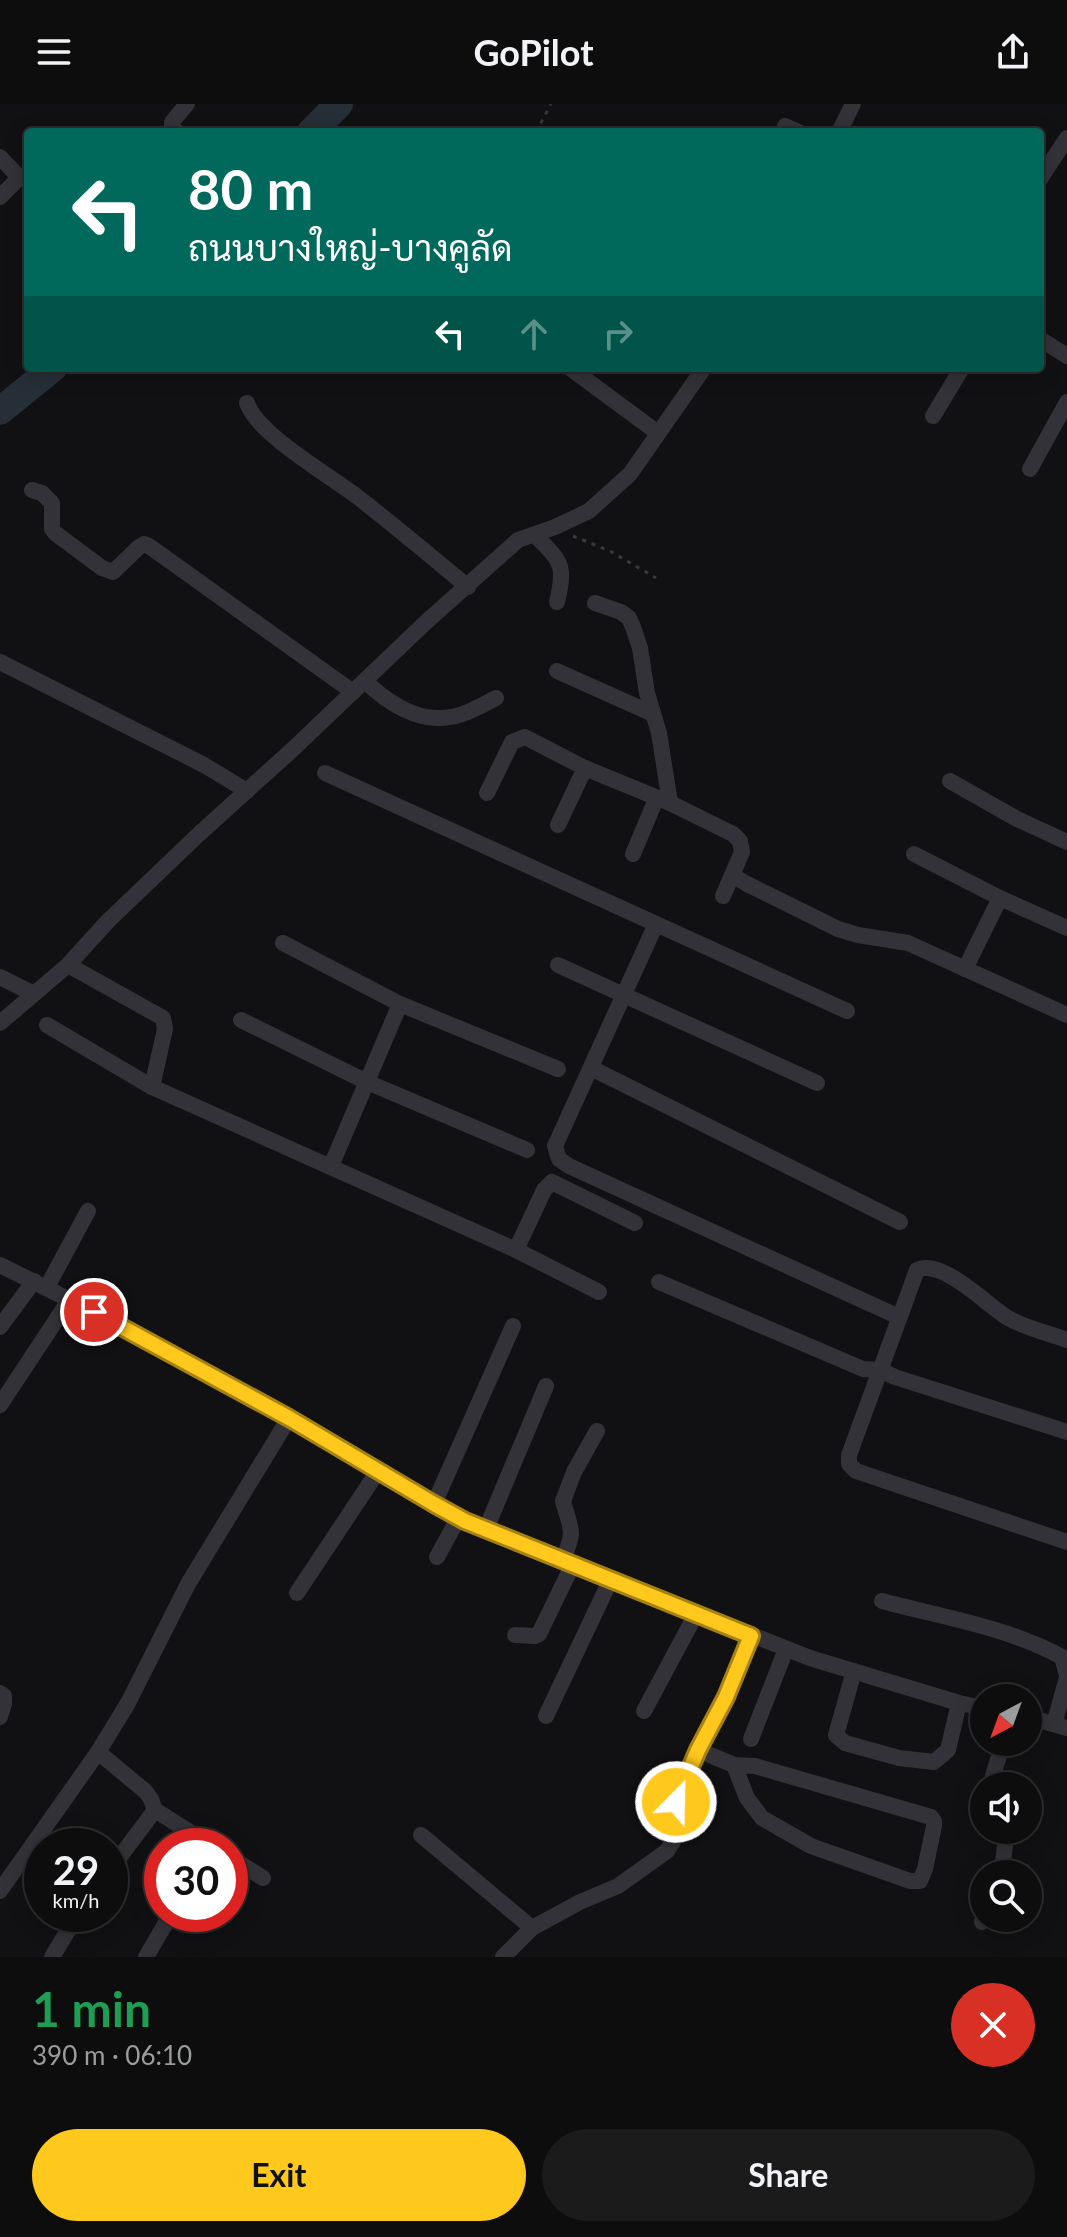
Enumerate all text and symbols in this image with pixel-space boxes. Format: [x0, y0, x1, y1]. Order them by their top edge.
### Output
icon: menu [32, 30, 76, 74]
text: GoPilot [473, 30, 594, 74]
icon: share [991, 30, 1035, 74]
text: 80 m [188, 155, 313, 222]
icon: left [56, 160, 160, 264]
text: ถนนบางใหญ่-บางคูลัด [188, 225, 513, 269]
icon: left [428, 312, 472, 356]
icon: ahead [512, 312, 556, 356]
icon: right [596, 312, 640, 356]
pin [60, 1278, 128, 1346]
icon: arrive [72, 1290, 116, 1334]
north arrow [970, 1684, 1042, 1756]
map controls [970, 1684, 1042, 1932]
position arrow [634, 1760, 718, 1844]
button: sound [970, 1772, 1042, 1844]
speed limit sign: 30 [144, 1828, 248, 1932]
text: 29 [53, 1846, 99, 1894]
button: search [970, 1860, 1042, 1932]
text: km/h [53, 1888, 99, 1912]
text: 1 min [32, 1980, 151, 2037]
button: close [951, 1983, 1035, 2067]
text: 390 m · 06:10 [32, 2039, 192, 2071]
button: Exit [32, 2129, 526, 2221]
button: Share [542, 2129, 1035, 2221]

